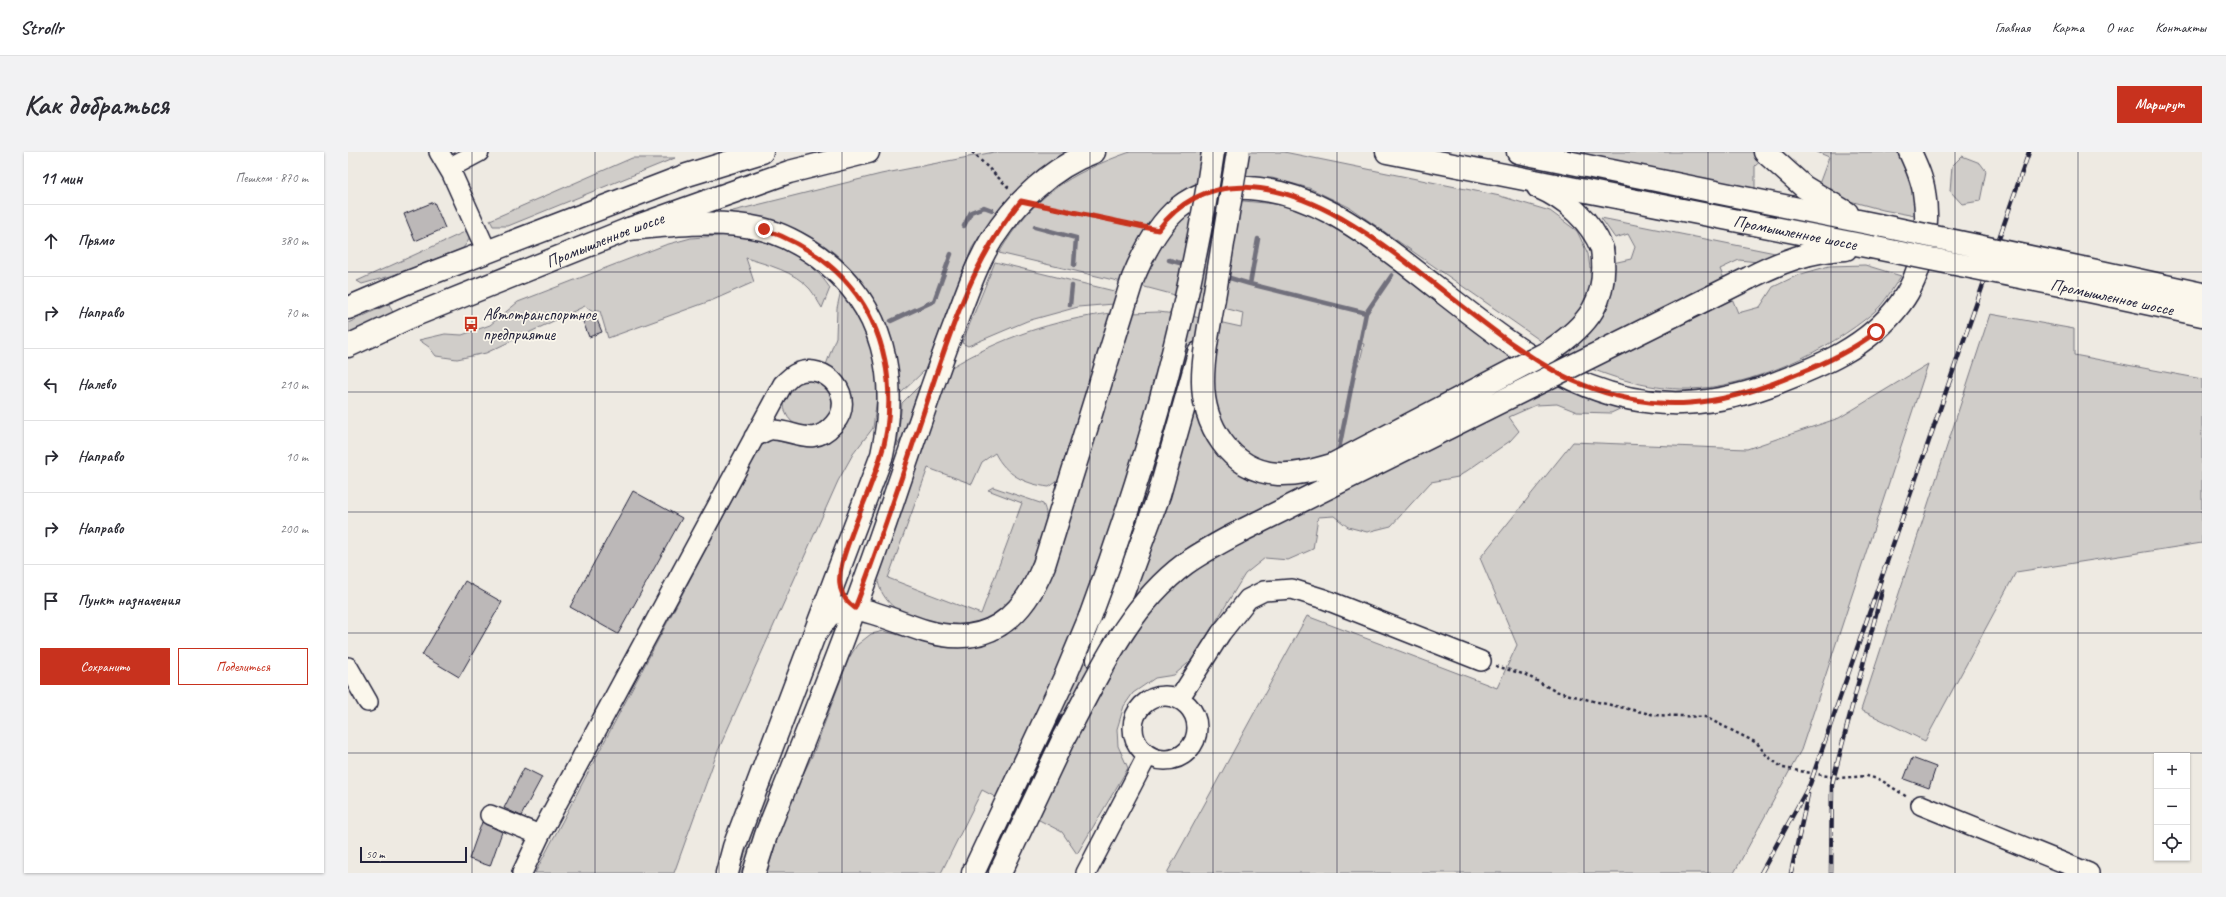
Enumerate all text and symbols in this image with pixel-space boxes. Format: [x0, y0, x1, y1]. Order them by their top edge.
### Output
text: Strollr [20, 16, 63, 40]
text: Главная [1995, 19, 2030, 36]
text: Карта [2052, 19, 2084, 36]
text: О нас [2106, 19, 2133, 36]
text: Контакты [2155, 19, 2206, 36]
button: Маршрут [2117, 86, 2202, 123]
text: Как добраться [24, 87, 169, 122]
text: 11 мин [40, 168, 82, 189]
text: Пешком · 870 m [235, 170, 308, 186]
street label: Промышленное шоссе [543, 207, 668, 272]
street label: Промышленное шоссе [1732, 210, 1860, 255]
route end [755, 220, 773, 238]
icon: ahead [40, 230, 62, 252]
text: Прямо [78, 231, 114, 250]
text: 380 m [280, 233, 308, 249]
street label: Промышленное шоссе [2049, 274, 2177, 321]
icon: right [40, 302, 62, 324]
text: Направо [78, 303, 124, 322]
place label: Автотранспортное предприятие [483, 304, 598, 345]
text: 70 m [286, 305, 308, 321]
bus stop icon: Автотранспортное предприятие [462, 315, 480, 333]
route start [1867, 323, 1885, 341]
icon: left [40, 374, 62, 396]
text: Налево [78, 375, 116, 394]
text: 210 m [280, 377, 308, 393]
icon: right [40, 446, 62, 468]
text: Направо [78, 447, 124, 466]
text: 10 m [286, 449, 308, 465]
icon: right [40, 518, 62, 540]
text: Направо [78, 519, 124, 538]
text: 200 m [280, 521, 308, 537]
icon: arrive [40, 590, 62, 612]
text: Пункт назначения [78, 591, 180, 610]
button: Сохранить [40, 648, 170, 685]
button: Поделиться [178, 648, 308, 685]
map controls [2154, 753, 2190, 861]
button: + [2154, 753, 2190, 789]
button: − [2154, 789, 2190, 825]
button: locate [2154, 825, 2190, 861]
scale bar [360, 845, 467, 864]
text: 50 m [366, 847, 385, 861]

